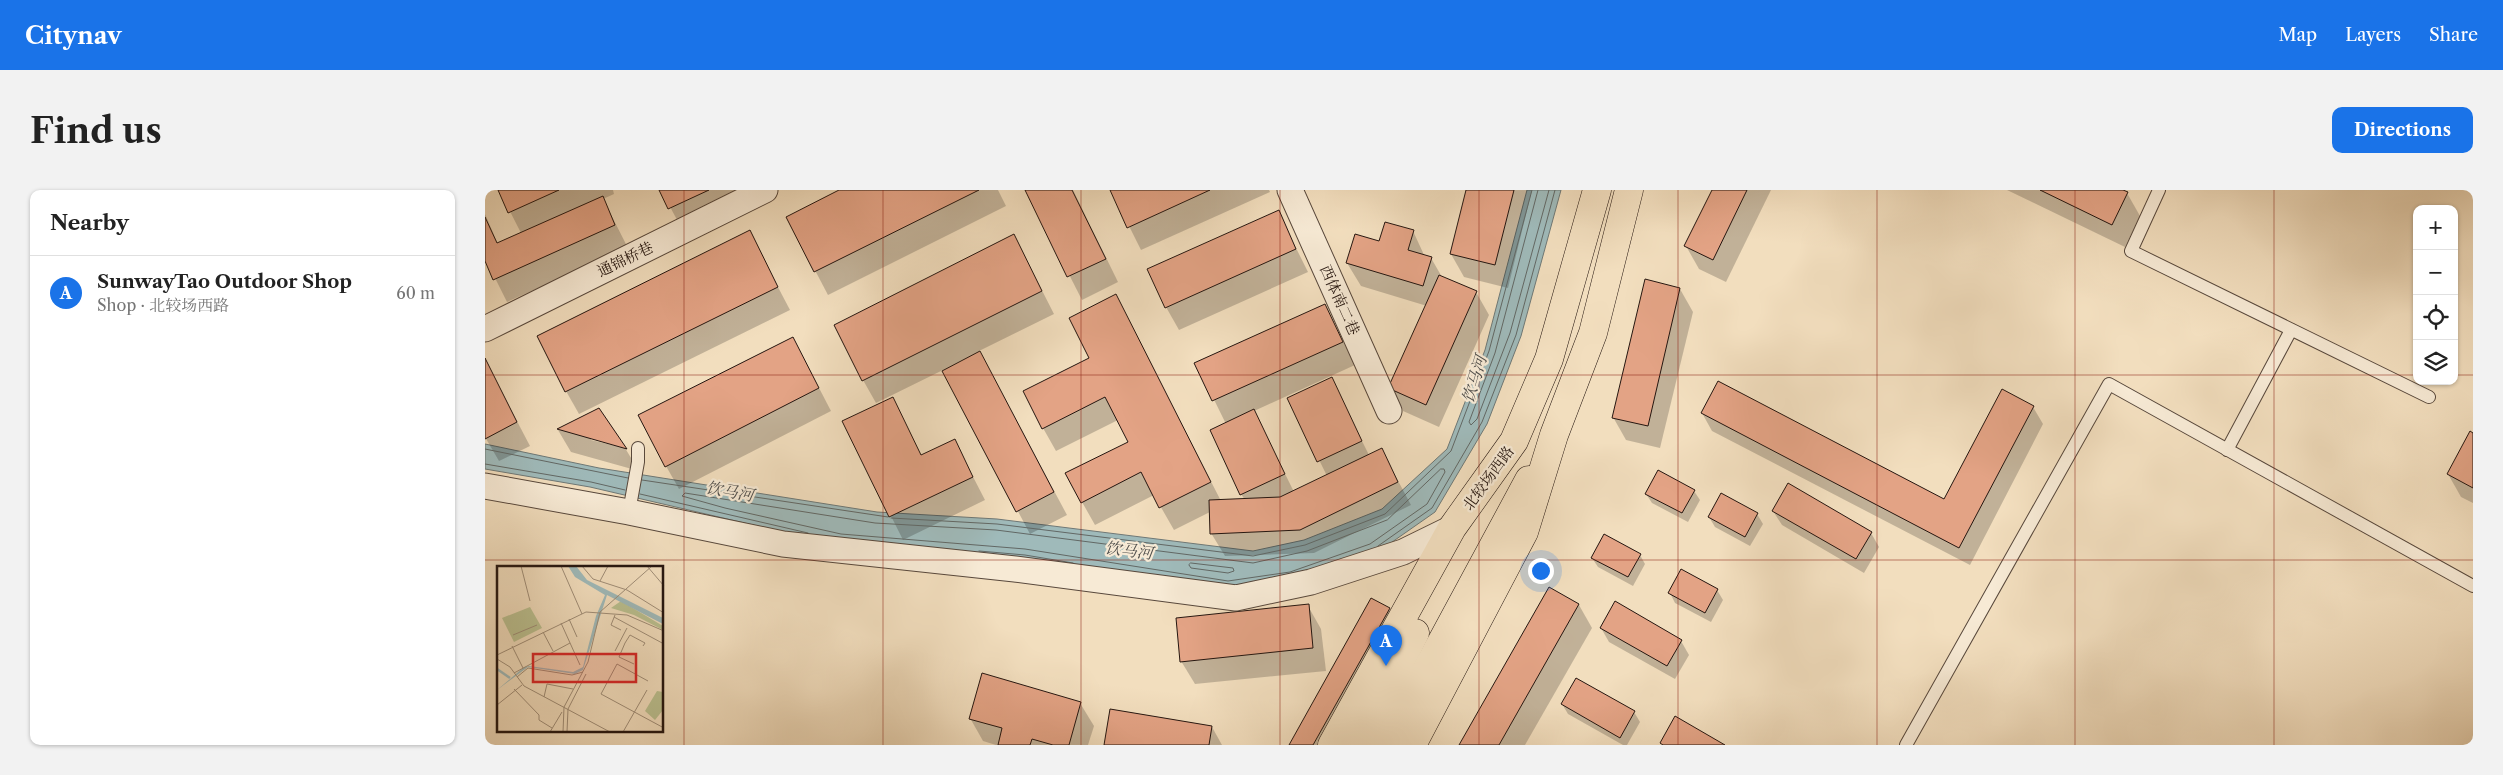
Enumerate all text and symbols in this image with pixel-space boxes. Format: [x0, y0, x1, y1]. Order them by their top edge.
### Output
text: Citynav [25, 21, 122, 50]
text: Map [2279, 24, 2317, 46]
text: Layers [2345, 24, 2401, 46]
text: Share [2429, 24, 2478, 46]
button: Directions [2332, 107, 2473, 153]
text: Find us [30, 109, 162, 152]
map controls [2413, 205, 2458, 385]
button: + [2413, 205, 2458, 250]
text: Nearby [50, 210, 129, 235]
street label: 通锦桥巷 [594, 237, 656, 281]
button: − [2413, 250, 2458, 295]
street label: 西体南二巷 [1316, 262, 1364, 338]
text: SunwayTao Outdoor Shop [97, 270, 352, 293]
text: A [60, 283, 72, 303]
text: 60 m [396, 283, 435, 303]
text: Shop · 北较场西路 [97, 295, 229, 315]
button: locate [2413, 295, 2458, 340]
button: layers [2413, 340, 2458, 385]
water label: 饮马河 [1457, 350, 1491, 405]
street label: 北较场西路 [1458, 442, 1518, 514]
water label: 饮马河 [705, 477, 758, 506]
water label: 饮马河 [1104, 537, 1157, 563]
your location [1528, 558, 1554, 584]
inset map [497, 566, 664, 732]
pin: A [1370, 625, 1402, 666]

